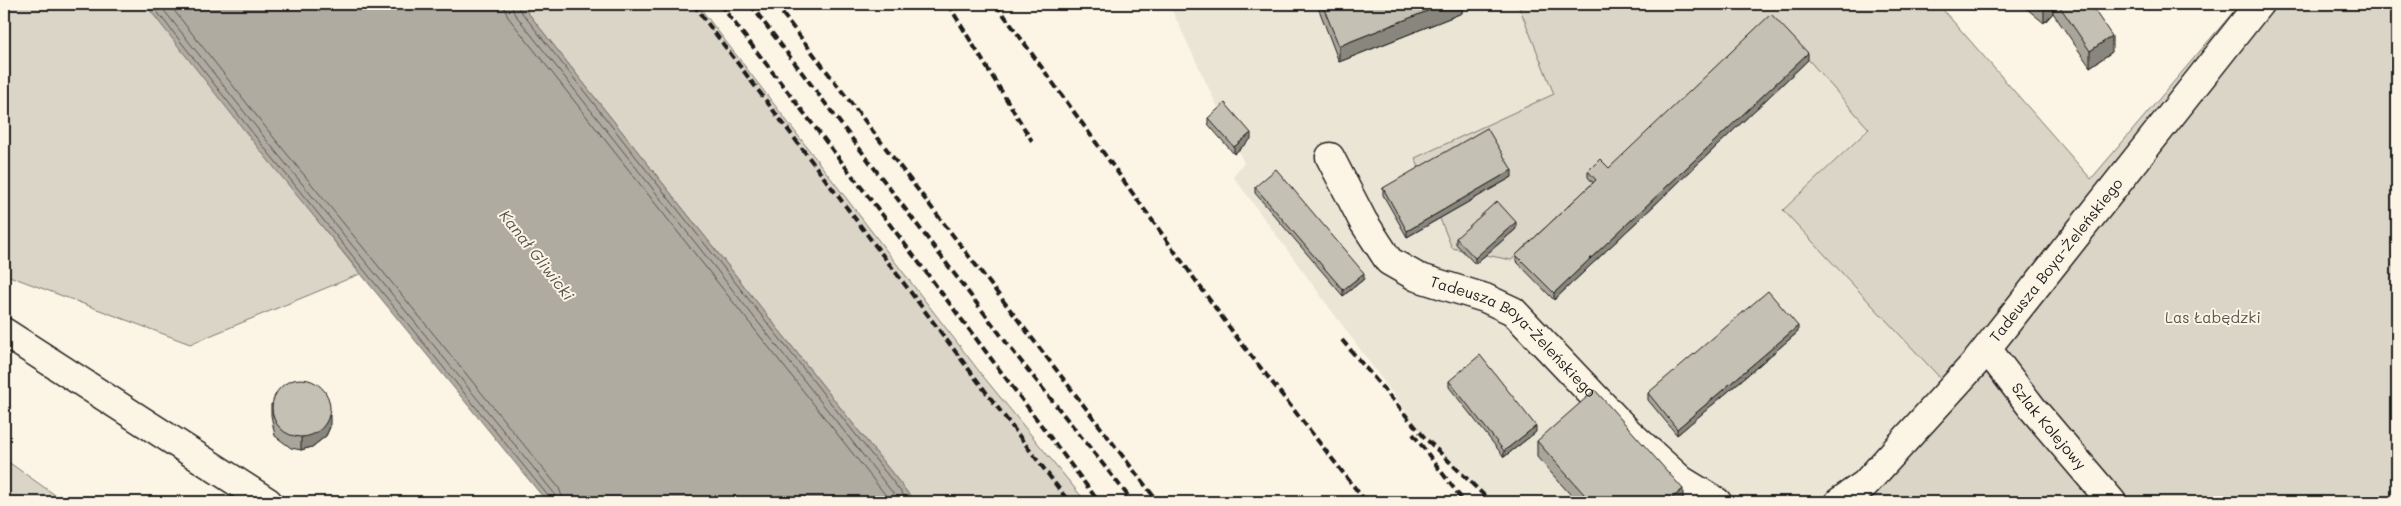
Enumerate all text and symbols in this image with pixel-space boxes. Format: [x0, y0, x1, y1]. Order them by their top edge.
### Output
street label: Tadeusza Boya-Żeleńskiego [1984, 174, 2127, 346]
water label: Kanał Gliwicki [495, 205, 579, 304]
street label: Tadeusza Boya-Żeleńskiego [1428, 271, 1601, 401]
park label: Las Łabędzki [2165, 307, 2261, 327]
street label: Szlak Kolejowy [2007, 378, 2091, 474]

